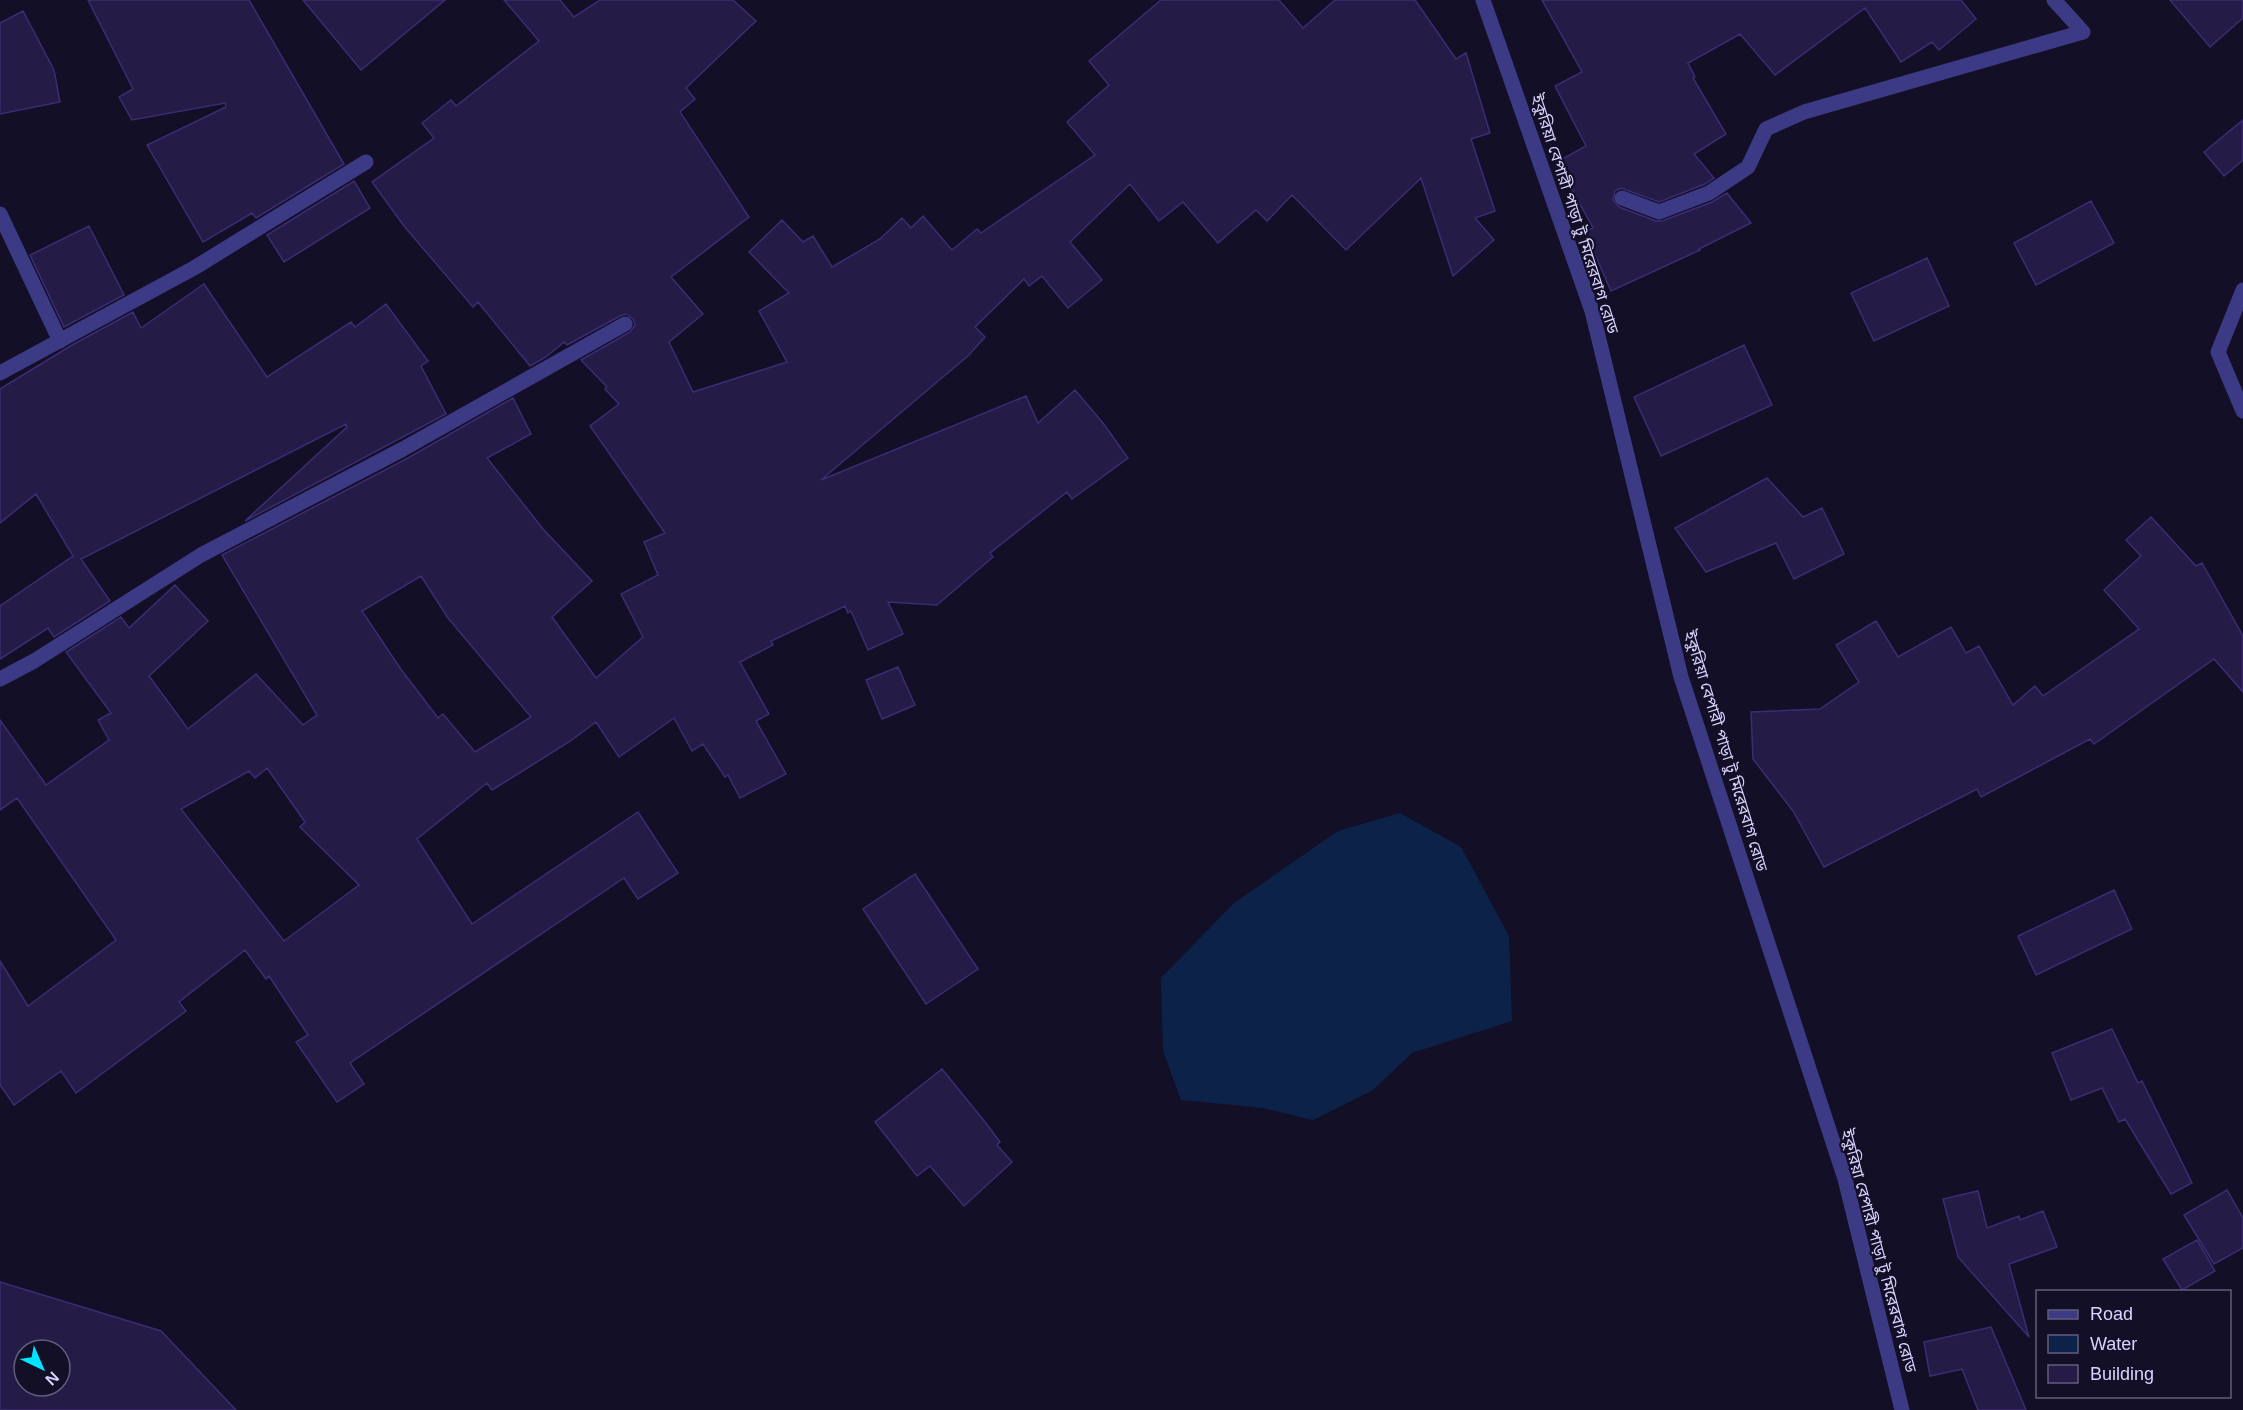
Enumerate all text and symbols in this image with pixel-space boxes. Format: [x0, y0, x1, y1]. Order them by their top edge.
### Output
street label: ইকুরিয়া বেপারী পাড়া টু মিরেরবাগ রোড [1527, 91, 1623, 337]
street label: ইকুরিয়া বেপারী পাড়া টু মিরেরবাগ রোড [1680, 627, 1772, 874]
street label: ইকুরিয়া বেপারী পাড়া টু মিরেরবাগ রোড [1837, 1127, 1921, 1375]
legend [2036, 1290, 2231, 1398]
text: Road [2090, 1304, 2133, 1324]
text: Water [2090, 1334, 2137, 1354]
north arrow [12, 1338, 72, 1398]
text: Building [2090, 1364, 2154, 1384]
text: N [42, 1368, 62, 1389]

